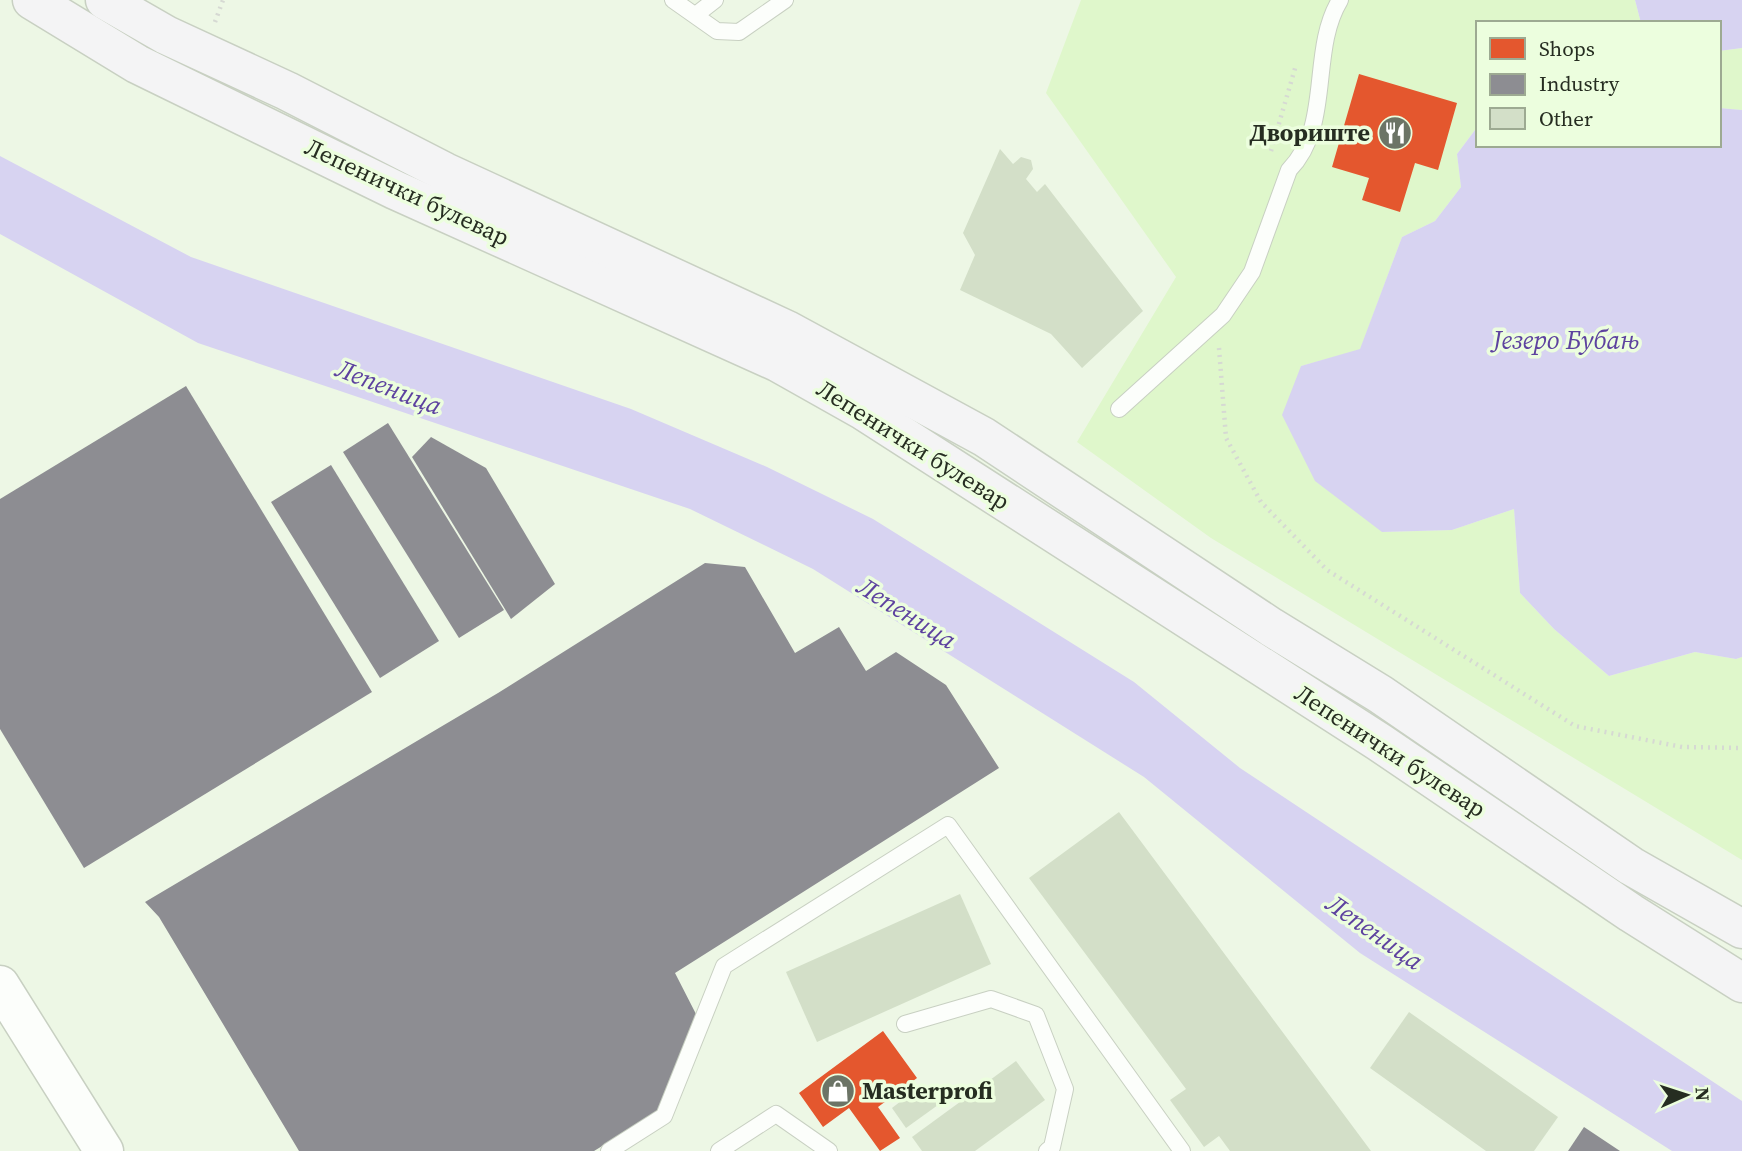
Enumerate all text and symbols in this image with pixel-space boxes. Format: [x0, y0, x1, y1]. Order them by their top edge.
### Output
legend [1476, 21, 1721, 147]
text: Shops [1539, 34, 1595, 63]
text: Industry [1539, 69, 1619, 98]
text: Other [1539, 104, 1593, 133]
restaurant icon: Двориште [1376, 114, 1414, 152]
place label: Двориште [1250, 116, 1370, 149]
street label: Лепенички булевар [300, 130, 515, 253]
water label: Језеро Бубањ [1490, 322, 1639, 358]
water label: Лепеница [329, 350, 447, 424]
street label: Лепенички булевар [810, 372, 1016, 517]
water label: Лепеница [849, 567, 964, 658]
street label: Лепенички булевар [1288, 676, 1492, 825]
water label: Лепеница [1318, 884, 1431, 979]
north arrow [1651, 1060, 1721, 1130]
shop icon: Masterprofi [819, 1072, 857, 1110]
place label: Masterprofi [862, 1074, 993, 1107]
text: N [1690, 1087, 1716, 1102]

